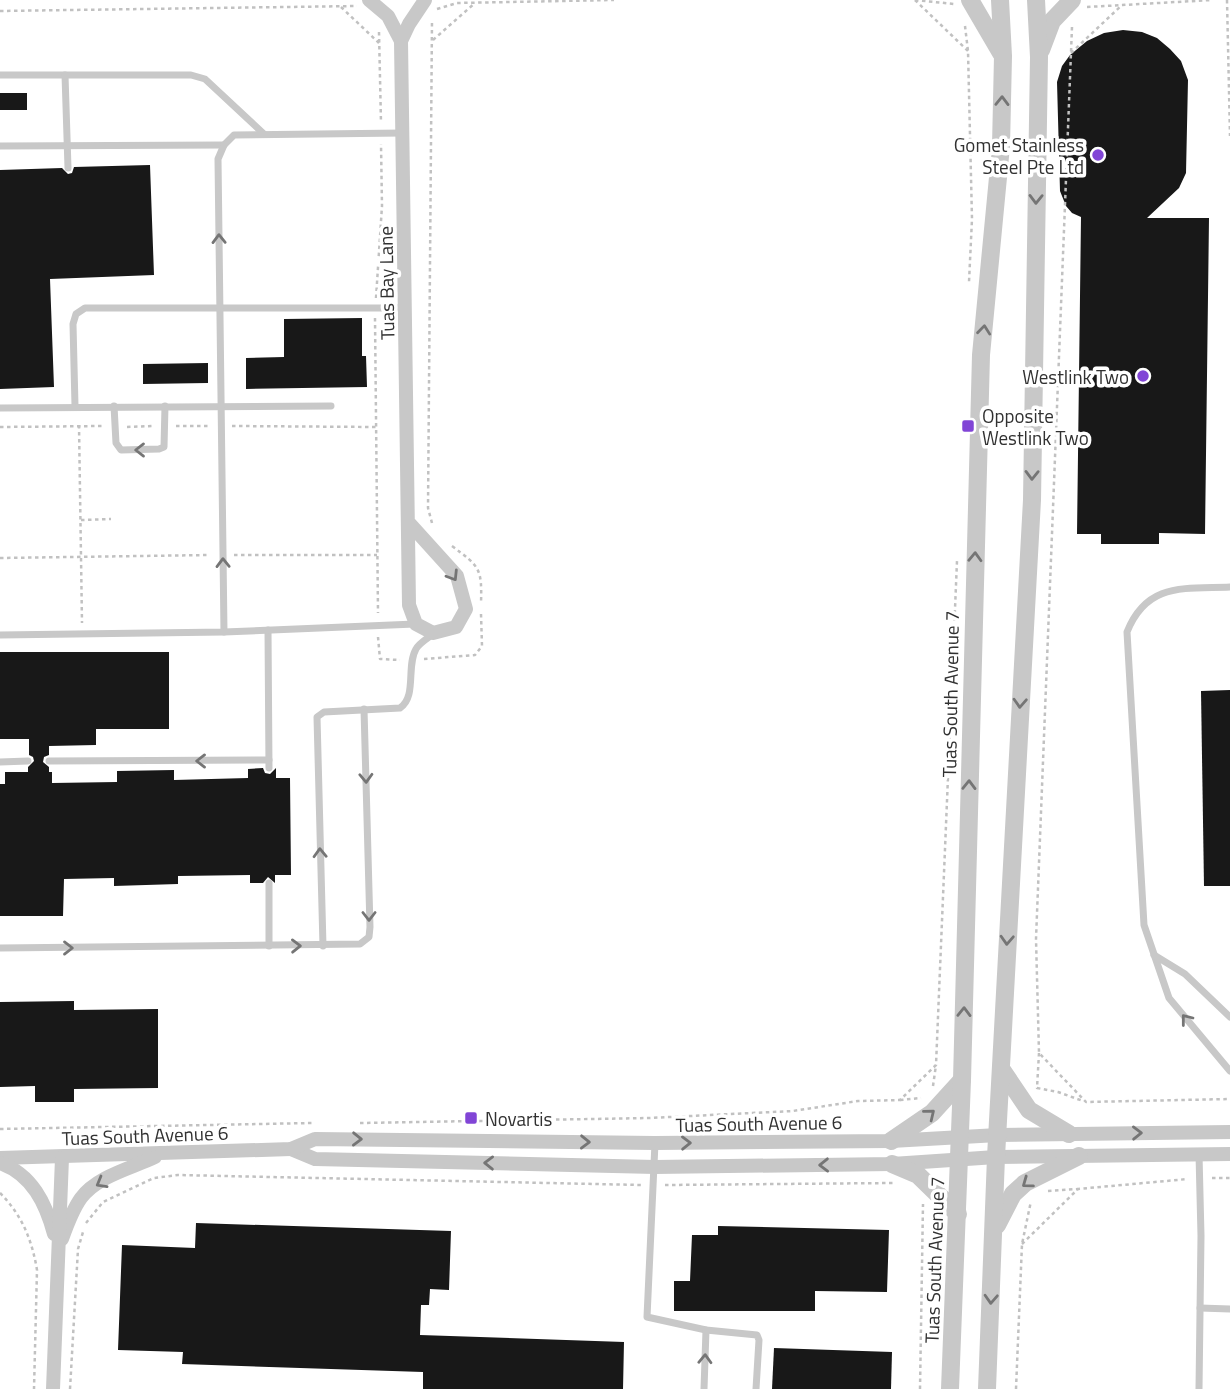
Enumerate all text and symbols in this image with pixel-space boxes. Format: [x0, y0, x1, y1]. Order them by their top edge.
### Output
one-way arrow [994, 95, 1010, 106]
place label: Gomet Stainless Steel Pte Ltd [954, 130, 1084, 181]
marker: Gomet Stainless Steel Pte Ltd [1090, 147, 1106, 163]
one-way arrow [1029, 194, 1044, 205]
street label: Tuas Bay Lane [371, 226, 401, 340]
one-way arrow [211, 234, 227, 244]
one-way arrow [976, 324, 991, 335]
place label: Westlink Two [1022, 362, 1129, 391]
marker: Westlink Two [1135, 368, 1151, 384]
place label: Opposite Westlink Two [982, 401, 1089, 452]
marker: Opposite Westlink Two [960, 418, 976, 434]
one-way arrow [135, 442, 146, 457]
one-way arrow [1024, 471, 1040, 481]
one-way arrow [967, 552, 982, 563]
one-way arrow [216, 558, 231, 569]
one-way arrow [445, 568, 458, 581]
street label: Tuas South Avenue 7 [934, 610, 966, 778]
one-way arrow [1013, 697, 1028, 708]
one-way arrow [195, 753, 206, 768]
one-way arrow [358, 773, 374, 783]
one-way arrow [961, 779, 977, 790]
one-way arrow [312, 847, 327, 858]
one-way arrow [361, 911, 377, 921]
one-way arrow [1000, 934, 1015, 945]
one-way arrow [291, 938, 301, 954]
one-way arrow [63, 940, 74, 956]
one-way arrow [956, 1006, 972, 1017]
one-way arrow [1182, 1014, 1195, 1027]
place label: Novartis [485, 1104, 553, 1133]
street label: Tuas South Avenue 6 [675, 1107, 843, 1139]
marker: Novartis [463, 1110, 479, 1126]
one-way arrow [922, 1110, 934, 1123]
street label: Tuas South Avenue 6 [61, 1118, 229, 1152]
one-way arrow [1132, 1125, 1143, 1141]
one-way arrow [352, 1131, 363, 1147]
one-way arrow [579, 1135, 590, 1150]
one-way arrow [681, 1135, 692, 1151]
one-way arrow [483, 1156, 494, 1171]
one-way arrow [818, 1157, 829, 1173]
one-way arrow [95, 1174, 108, 1187]
one-way arrow [1022, 1175, 1035, 1187]
street label: Tuas South Avenue 7 [917, 1176, 951, 1344]
one-way arrow [984, 1294, 999, 1305]
one-way arrow [698, 1354, 713, 1365]

